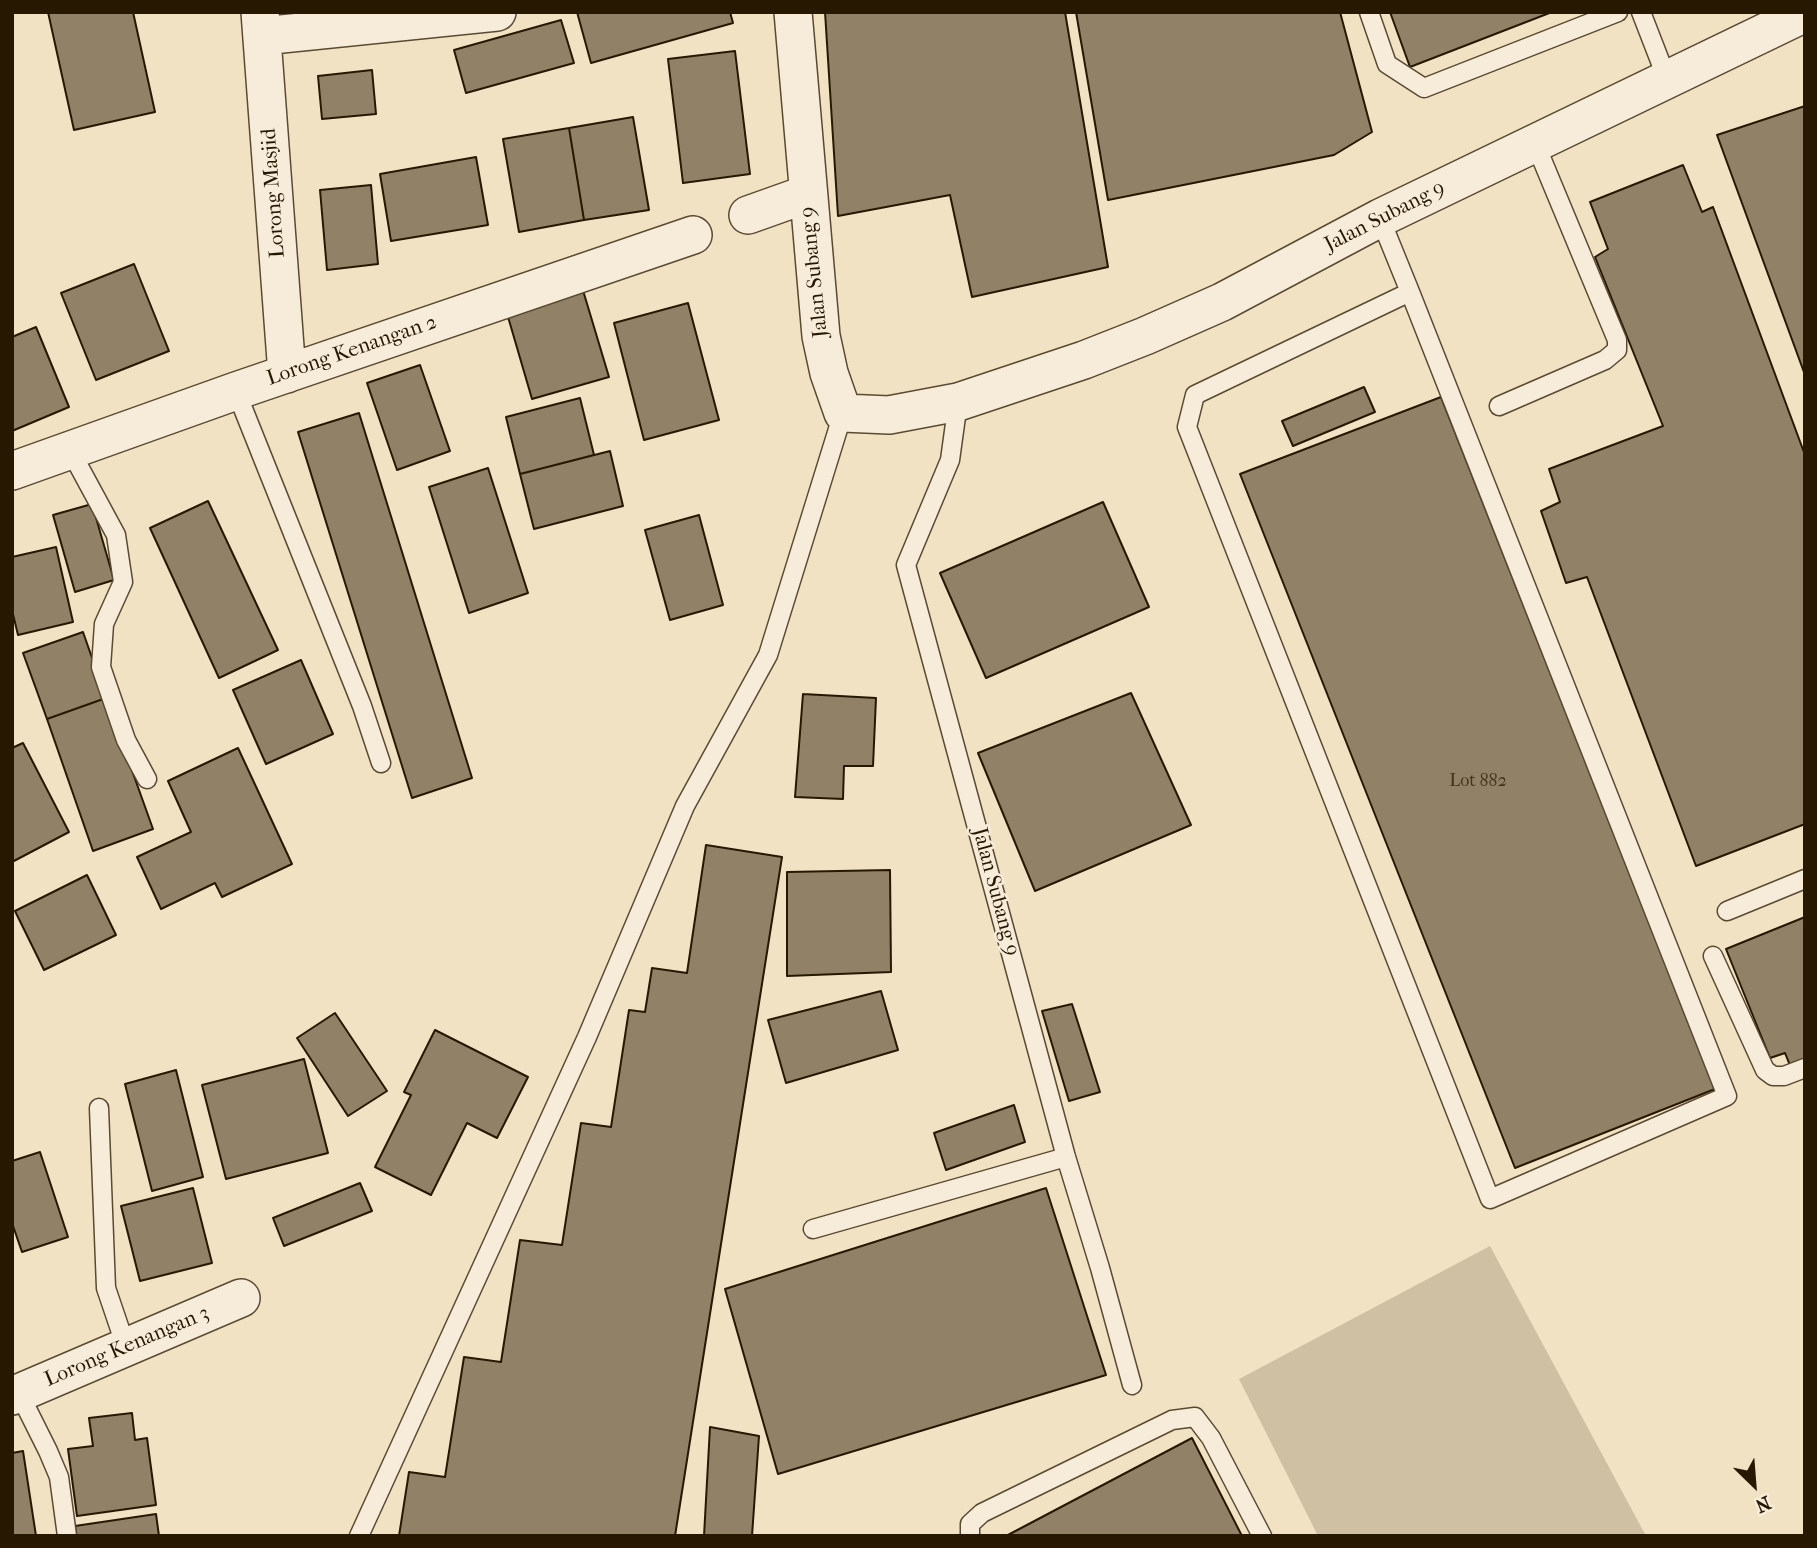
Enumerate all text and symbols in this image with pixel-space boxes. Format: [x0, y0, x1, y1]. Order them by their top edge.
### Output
street label: Lorong Masjid [257, 127, 291, 259]
street label: Jalan Subang 9 [1321, 176, 1449, 258]
street label: Jalan Subang 9 [796, 205, 834, 339]
street label: Lorong Kenangan 2 [264, 310, 440, 392]
house number: Lot 882 [1449, 771, 1507, 793]
street label: Jalan Subang 9 [966, 825, 1024, 959]
street label: Lorong Kenangan 3 [41, 1301, 213, 1393]
north arrow [1719, 1450, 1789, 1520]
text: N [1752, 1491, 1774, 1517]

